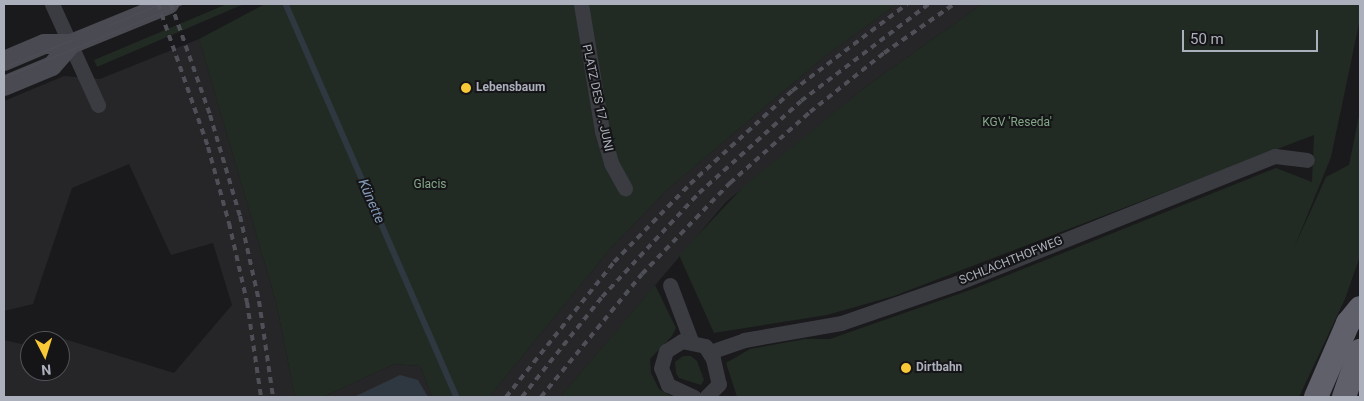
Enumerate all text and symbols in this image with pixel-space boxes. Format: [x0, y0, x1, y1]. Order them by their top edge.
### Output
scale bar [1184, 20, 1320, 52]
text: 50 m [1190, 30, 1224, 48]
street label: PLATZ DES 17. JUNI [579, 43, 615, 153]
place label: Lebensbaum [476, 81, 545, 95]
marker: Lebensbaum [460, 82, 472, 94]
park label: KGV 'Reseda' [982, 116, 1052, 130]
water label: Künette [355, 176, 389, 226]
park label: Glacis [413, 178, 447, 192]
street label: SCHLACHTHOFWEG [957, 234, 1065, 288]
north arrow [20, 331, 70, 381]
place label: Dirtbahn [916, 361, 962, 375]
text: N [41, 362, 52, 378]
marker: Dirtbahn [900, 362, 912, 374]

